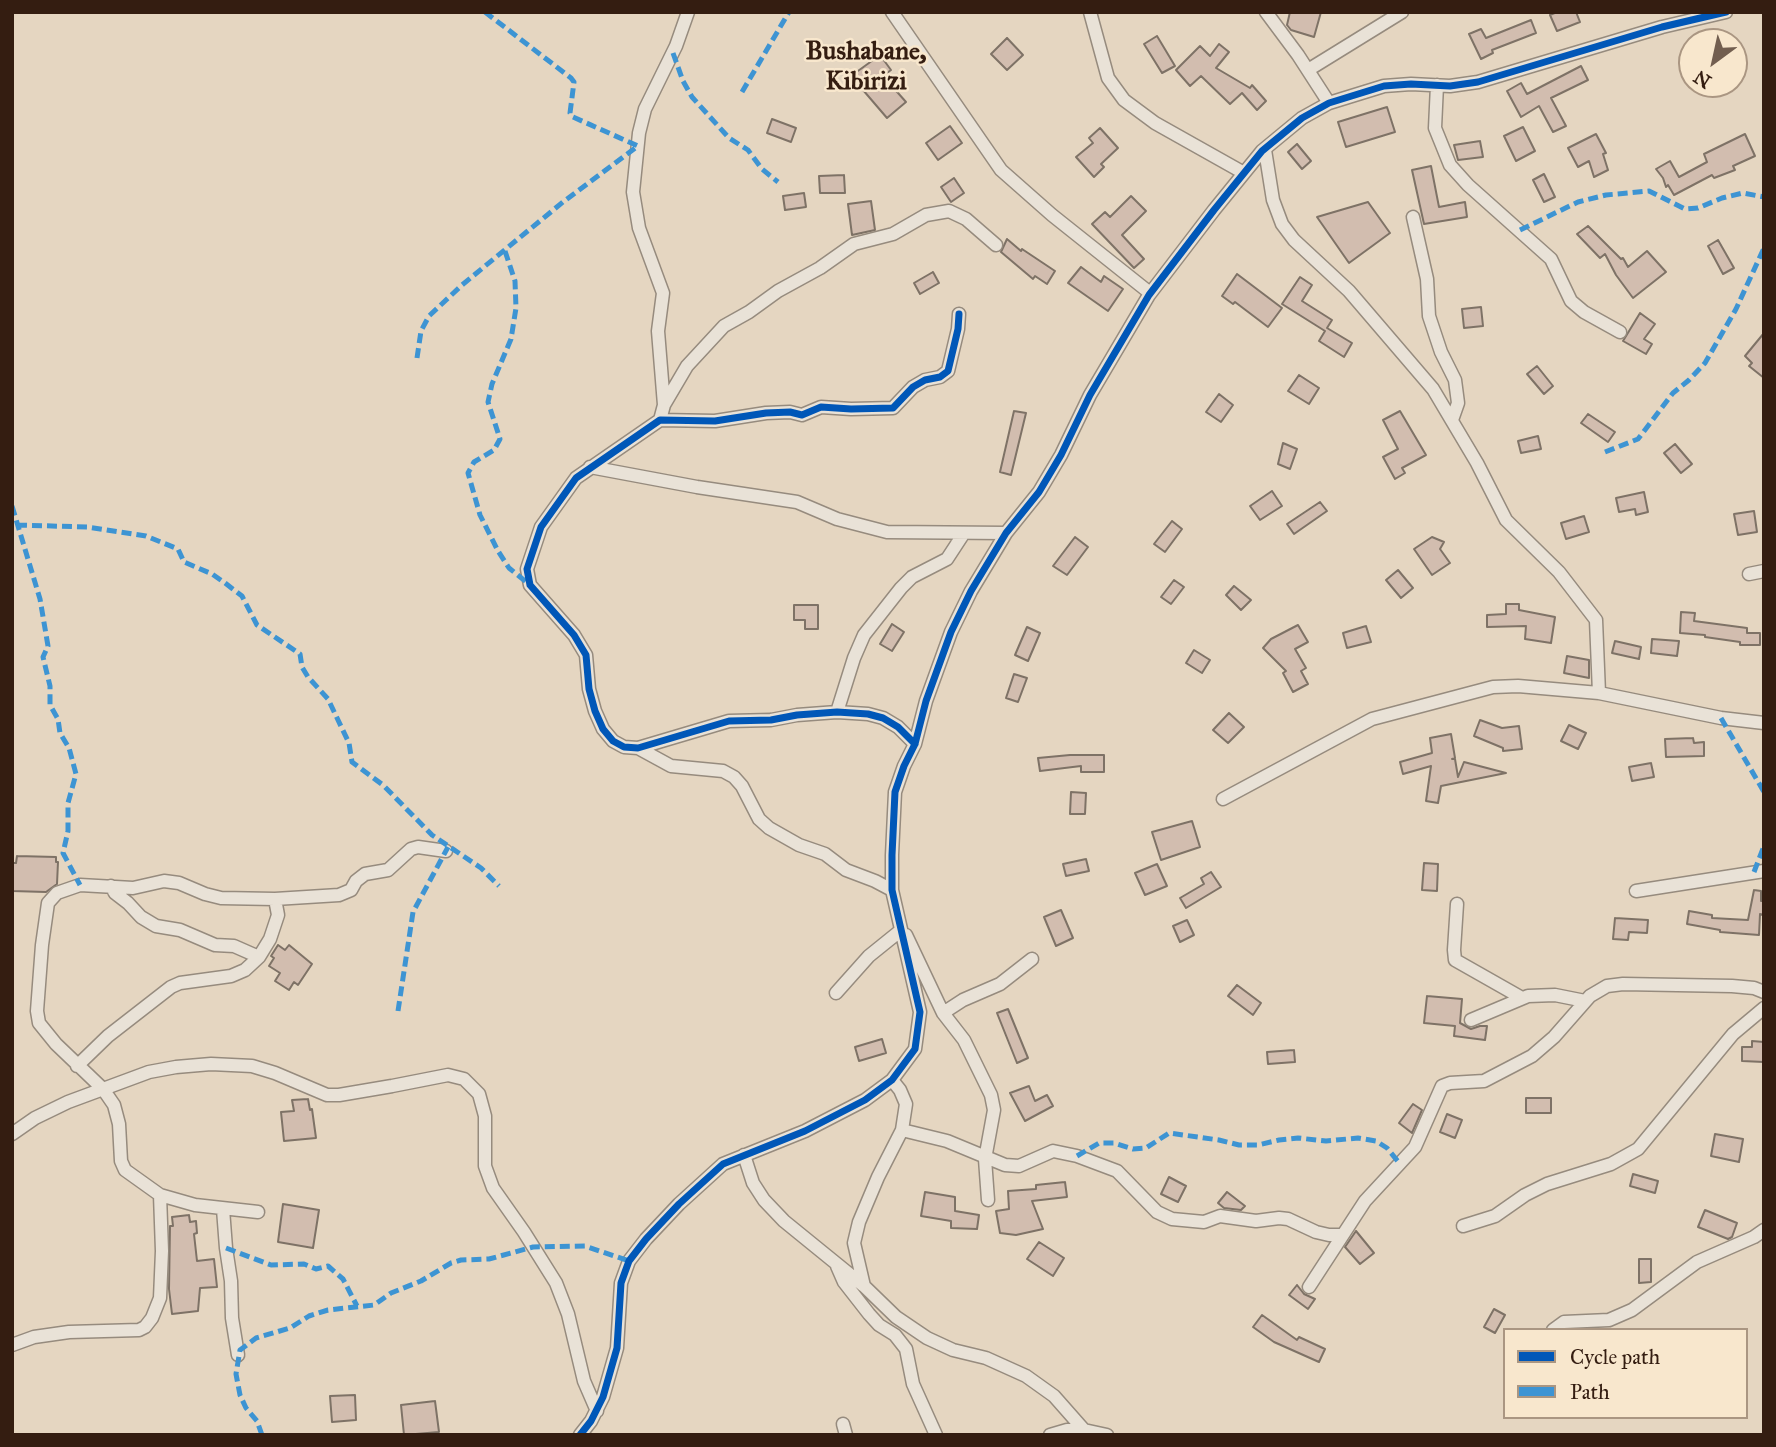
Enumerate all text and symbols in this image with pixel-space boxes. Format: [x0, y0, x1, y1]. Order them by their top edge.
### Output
north arrow [1678, 28, 1748, 98]
district label: Bushabane, Kibirizi [805, 37, 927, 98]
text: N [1689, 65, 1715, 93]
legend [1503, 1328, 1748, 1419]
text: Cycle path [1570, 1344, 1660, 1370]
text: Path [1570, 1379, 1610, 1405]

